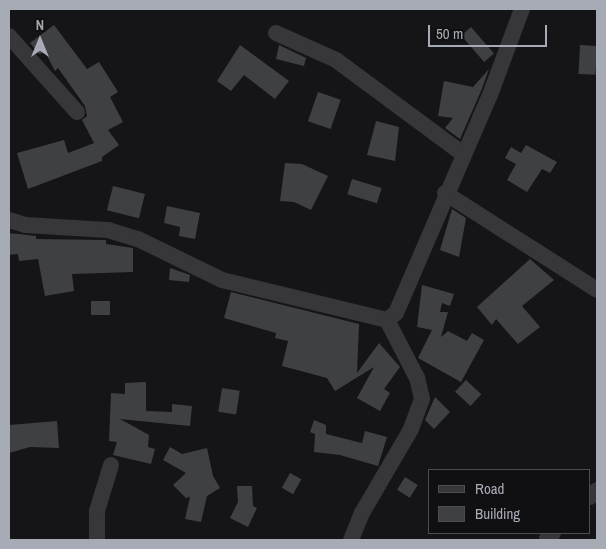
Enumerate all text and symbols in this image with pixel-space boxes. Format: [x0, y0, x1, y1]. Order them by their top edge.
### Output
north arrow [15, 15, 65, 65]
scale bar [431, 15, 550, 47]
text: N [36, 16, 44, 34]
text: 50 m [436, 23, 463, 44]
legend [428, 469, 591, 534]
text: Road [475, 478, 504, 499]
text: Building [475, 503, 520, 524]

